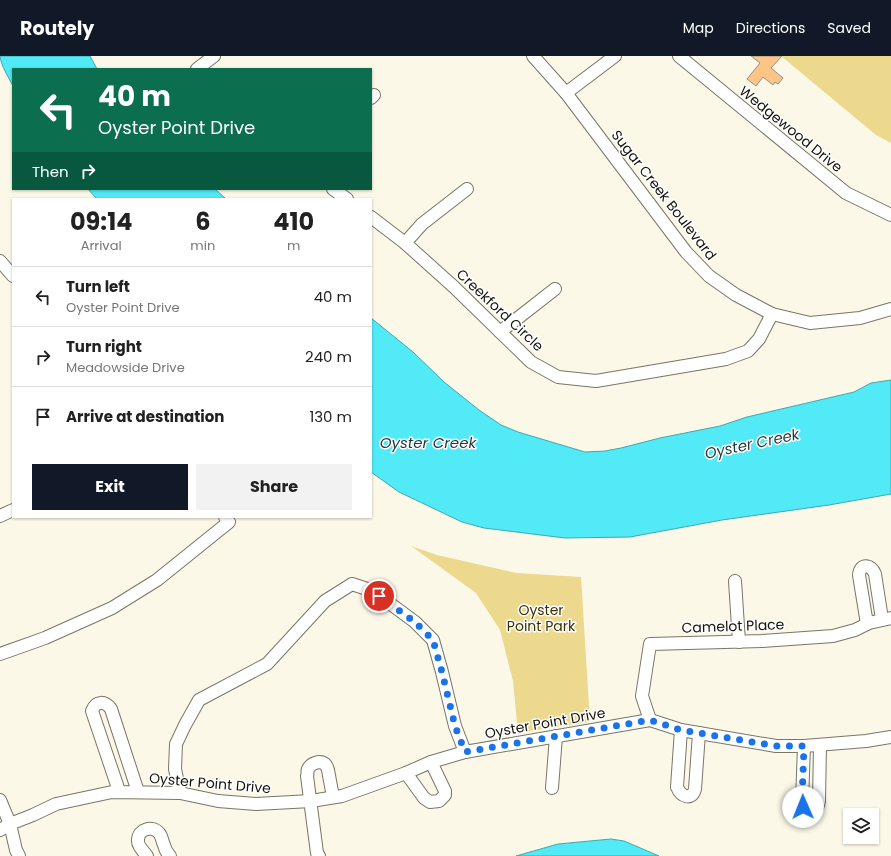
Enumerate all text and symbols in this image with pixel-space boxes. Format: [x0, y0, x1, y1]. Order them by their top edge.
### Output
text: Routely [20, 15, 94, 42]
text: Map [683, 18, 714, 38]
text: Directions [736, 18, 805, 38]
text: Saved [827, 18, 871, 38]
text: 40 m [98, 77, 171, 116]
street label: Wedgewood Drive [735, 81, 847, 177]
icon: left [32, 84, 84, 136]
text: Oyster Point Drive [98, 115, 255, 140]
street label: Sugar Creek Boulevard [607, 126, 721, 264]
icon: right [77, 160, 99, 182]
text: Then [32, 161, 69, 182]
text: 09:14 [70, 205, 132, 238]
text: 6 [195, 205, 210, 238]
text: 410 [273, 205, 314, 238]
text: Arrival [81, 236, 122, 255]
text: min [190, 236, 215, 255]
text: m [287, 236, 300, 255]
street label: Creekford Circle [452, 264, 548, 356]
text: Turn left [66, 276, 130, 297]
icon: left [32, 286, 54, 308]
text: 40 m [314, 286, 352, 307]
text: Oyster Point Drive [66, 298, 180, 317]
text: Turn right [66, 336, 142, 357]
icon: right [32, 346, 54, 368]
text: 240 m [305, 346, 352, 367]
text: Meadowside Drive [66, 358, 185, 377]
icon: arrive [32, 406, 54, 428]
text: Arrive at destination [66, 406, 224, 427]
text: 130 m [309, 406, 352, 427]
water label: Oyster Creek [703, 423, 802, 464]
water label: Oyster Creek [380, 432, 477, 453]
button: Exit [32, 464, 188, 510]
button: Share [196, 464, 352, 510]
pin [362, 579, 396, 613]
icon: arrive [368, 585, 390, 607]
park label: Oyster Point Park [507, 600, 576, 636]
street label: Camelot Place [681, 614, 785, 638]
street label: Oyster Point Drive [483, 702, 607, 743]
street label: Oyster Point Drive [148, 768, 272, 798]
position arrow [782, 786, 824, 828]
map controls [843, 808, 879, 844]
button: layers [843, 808, 879, 844]

